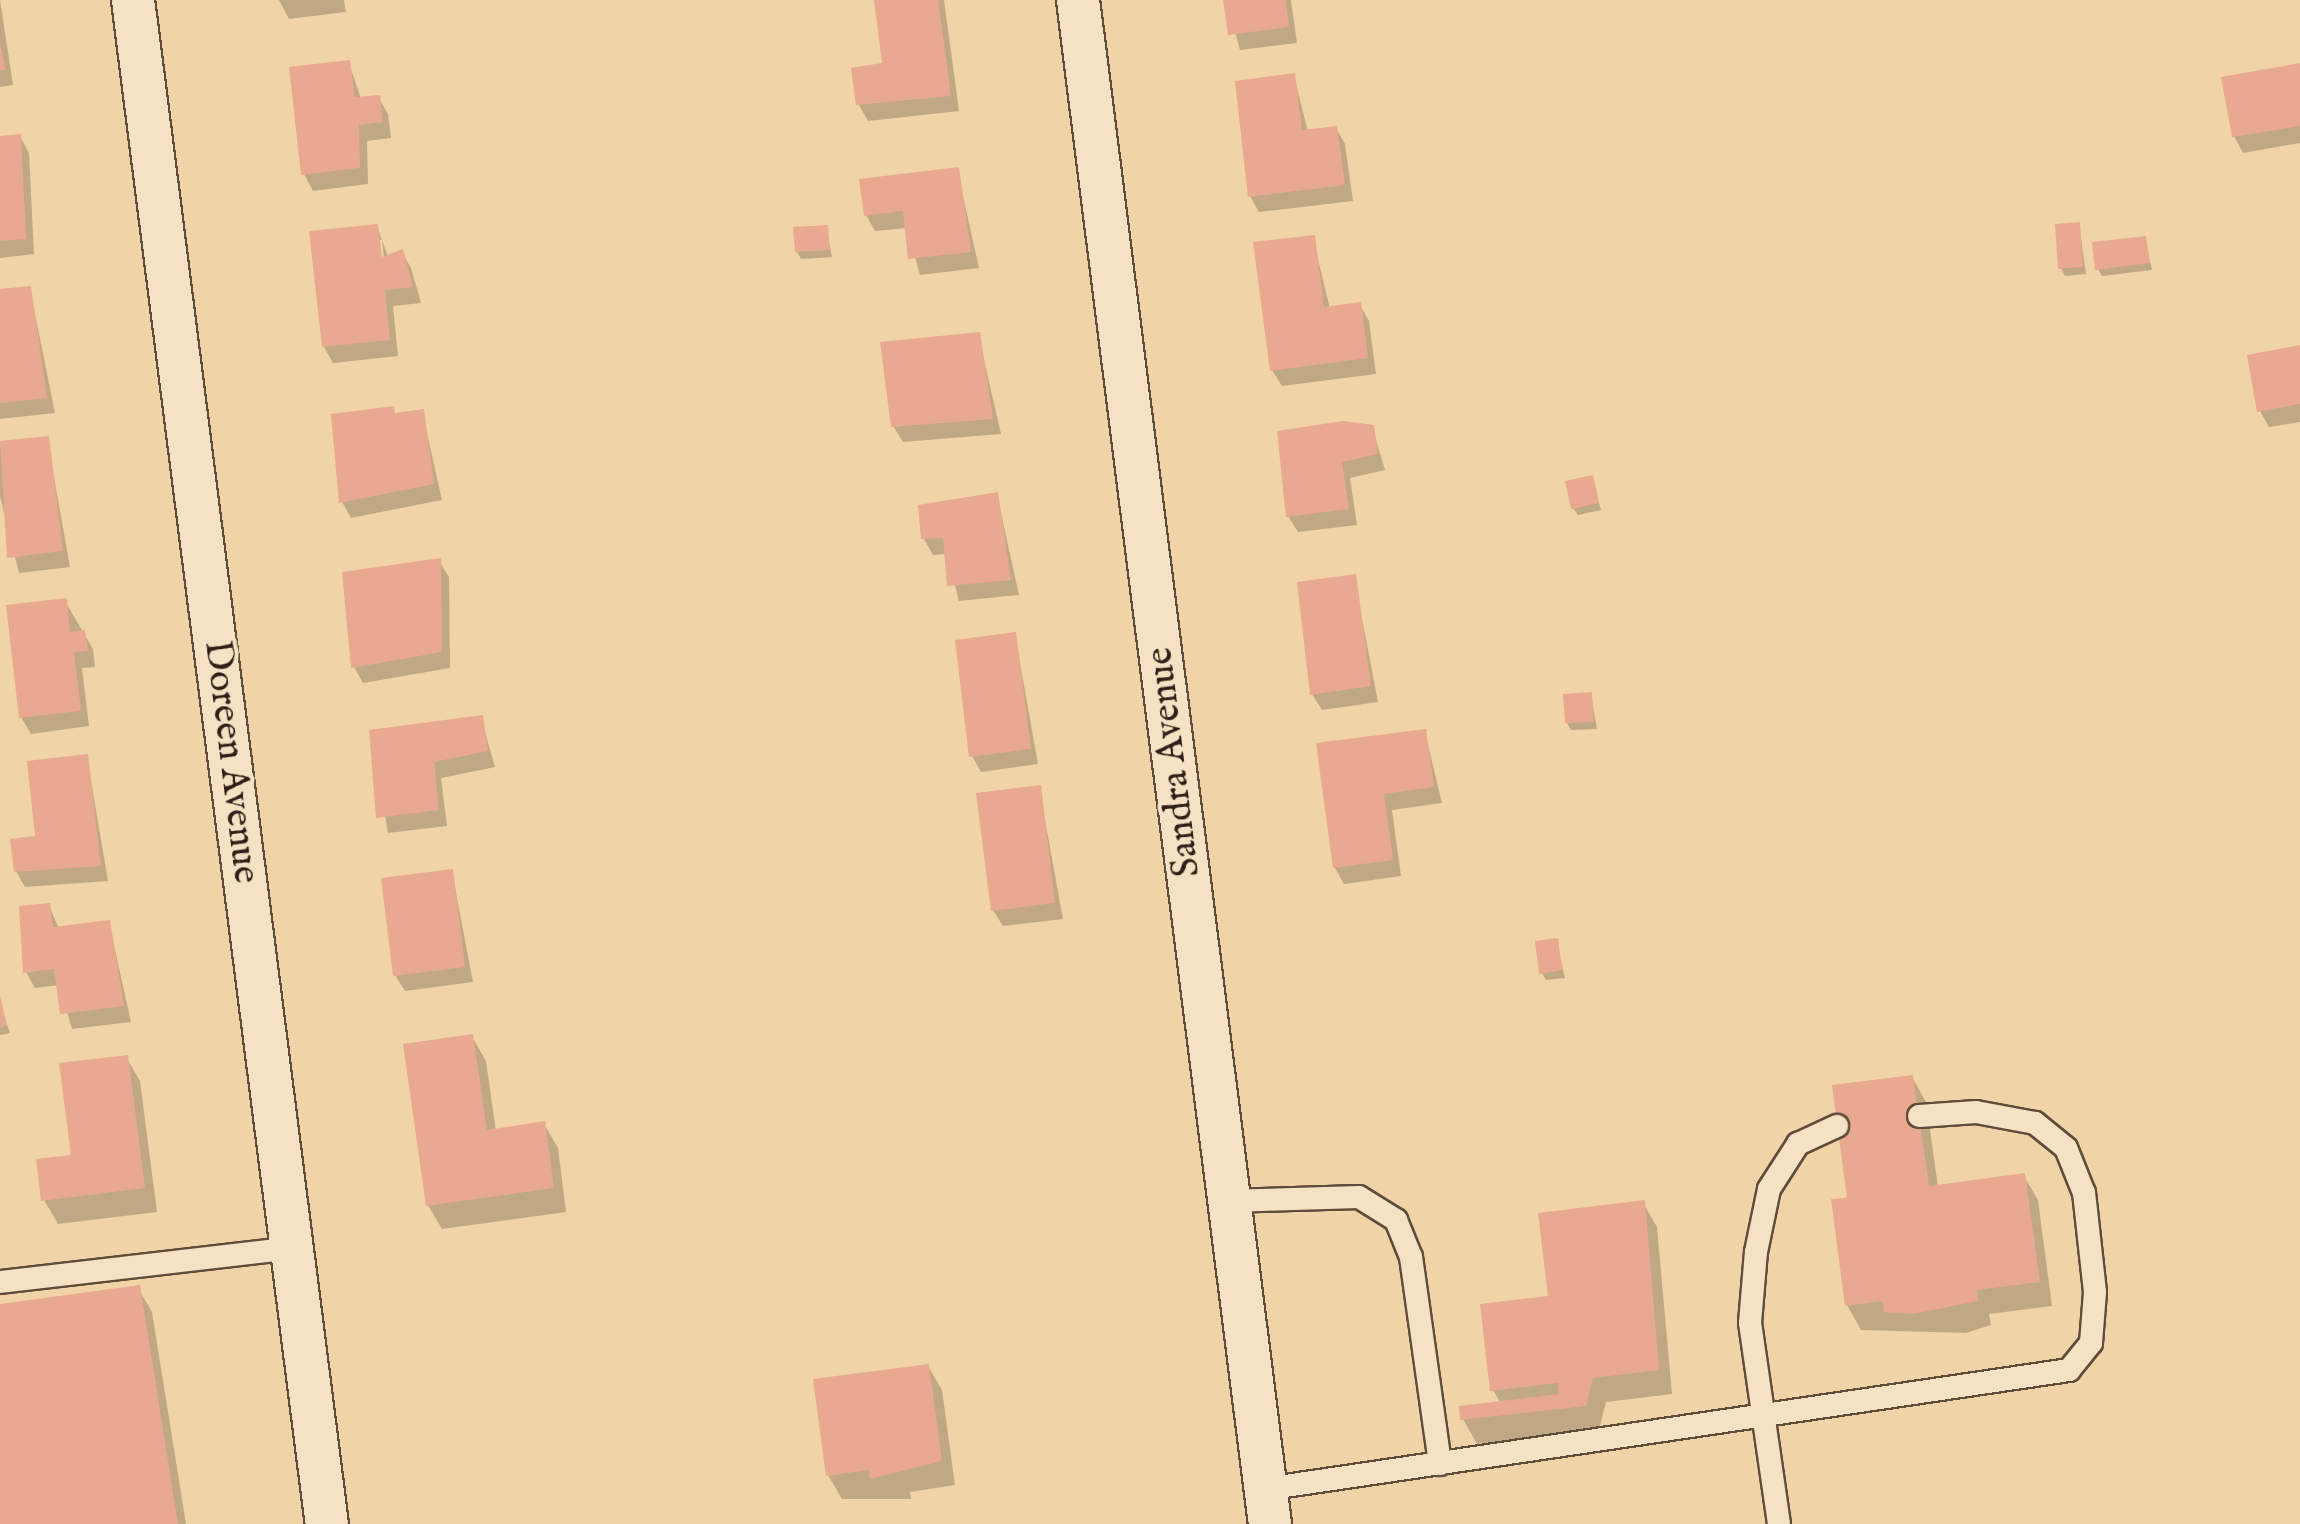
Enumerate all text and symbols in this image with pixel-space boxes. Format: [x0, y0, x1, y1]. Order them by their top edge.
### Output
street label: Doreen Avenue [192, 638, 268, 886]
street label: Sandra Avenue [1138, 644, 1212, 880]

